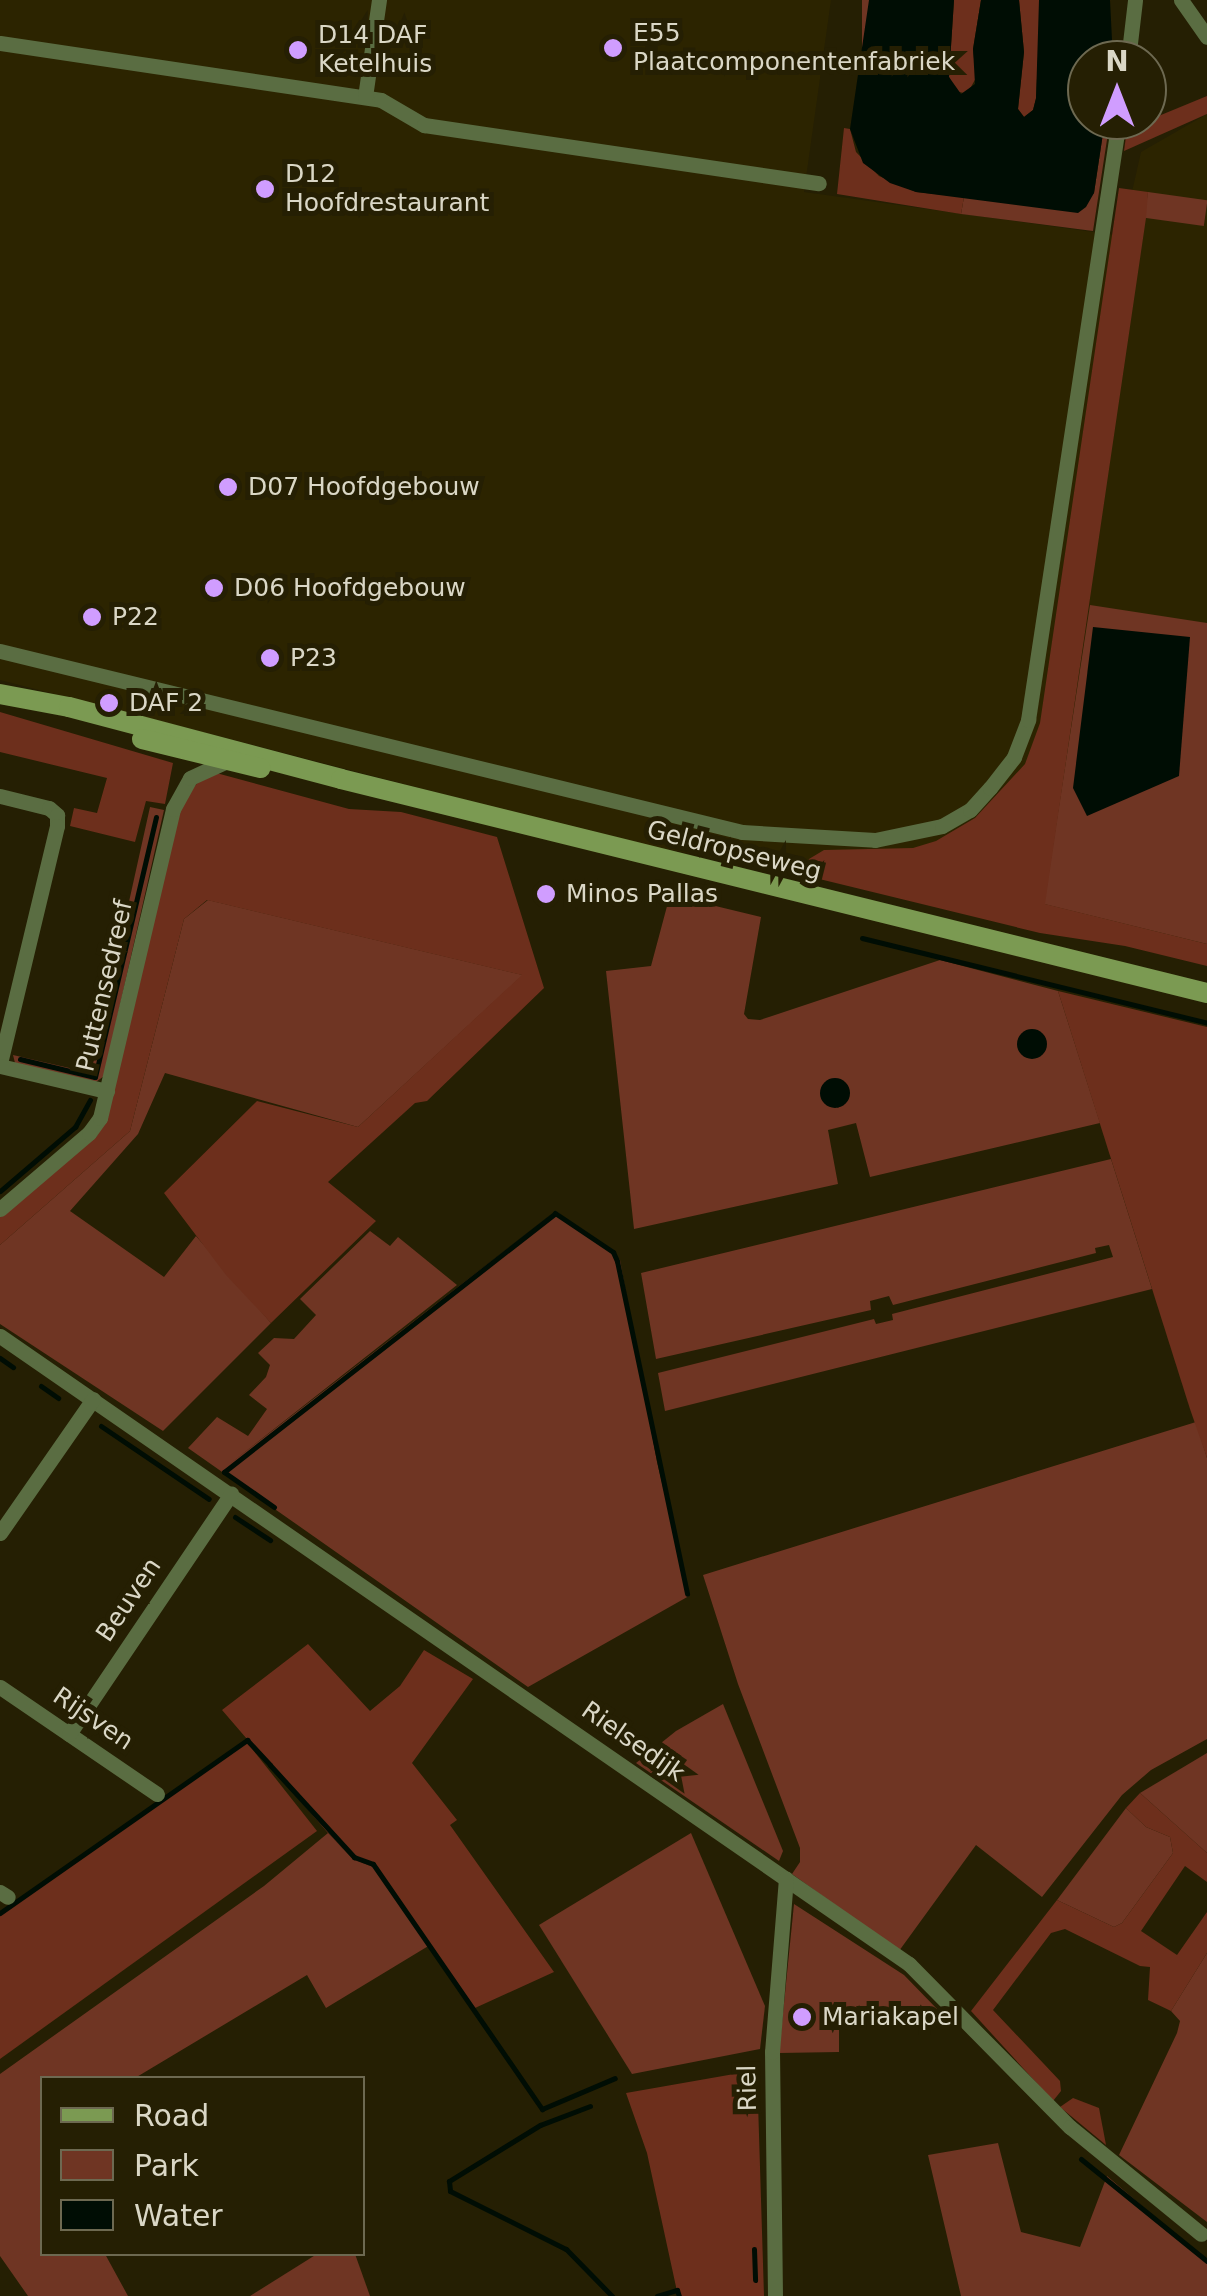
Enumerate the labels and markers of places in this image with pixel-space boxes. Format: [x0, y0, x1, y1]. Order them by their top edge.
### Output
place label: E55 Plaatcomponentenfabriek [633, 19, 955, 78]
place label: D14 DAF Ketelhuis [318, 21, 432, 80]
marker: E55 Plaatcomponentenfabriek [602, 37, 624, 59]
marker: D14 DAF Ketelhuis [287, 39, 309, 61]
place label: D12 Hoofdrestaurant [285, 160, 489, 219]
marker: D12 Hoofdrestaurant [254, 178, 276, 200]
place label: D07 Hoofdgebouw [248, 472, 480, 502]
marker: D07 Hoofdgebouw [217, 476, 239, 498]
place label: D06 Hoofdgebouw [234, 573, 466, 603]
marker: D06 Hoofdgebouw [203, 577, 225, 599]
place label: P22 [112, 602, 159, 632]
marker: P22 [81, 606, 103, 628]
place label: P23 [290, 643, 337, 673]
marker: P23 [259, 647, 281, 669]
place label: DAF 2 [129, 688, 203, 718]
marker: DAF 2 [98, 692, 120, 714]
place label: Minos Pallas [566, 879, 718, 909]
marker: Minos Pallas [535, 883, 557, 905]
place label: Mariakapel [822, 2002, 959, 2032]
marker: Mariakapel [791, 2006, 813, 2028]

